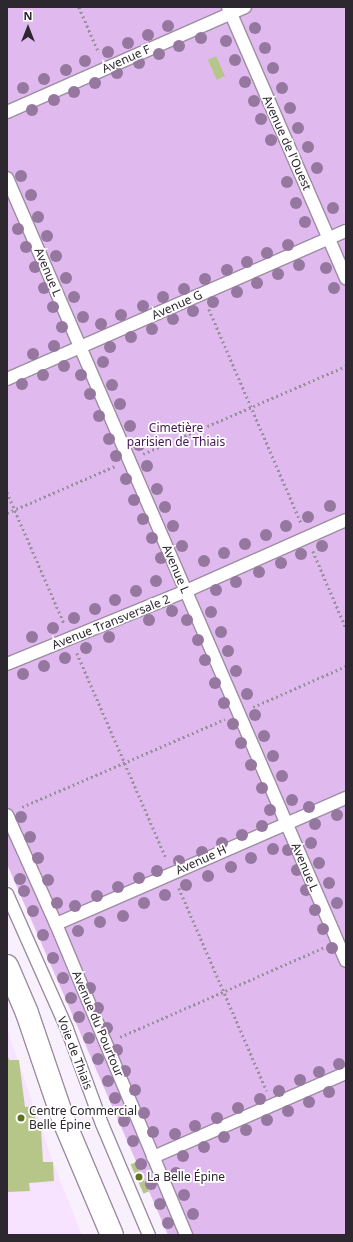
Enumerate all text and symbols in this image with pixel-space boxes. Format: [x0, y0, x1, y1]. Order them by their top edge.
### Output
north arrow [8, 8, 48, 48]
text: N [24, 8, 32, 23]
street label: Avenue F [100, 42, 152, 76]
street label: Avenue de l'Ouest [260, 94, 314, 192]
street label: Avenue L [31, 245, 65, 299]
street label: Avenue G [149, 287, 205, 323]
park label: Cimetière parisien de Thiais [127, 421, 225, 449]
street label: Avenue L [159, 542, 193, 596]
street label: Avenue Transversale 2 [50, 592, 172, 652]
street label: Avenue L [288, 840, 322, 894]
street label: Avenue H [173, 842, 229, 878]
street label: Avenue du Pourtour [69, 969, 127, 1079]
street label: Voie de Thiais [54, 1014, 96, 1092]
place label: Centre Commercial Belle Épine [29, 1104, 137, 1132]
marker: Centre Commercial Belle Épine [16, 1113, 26, 1123]
place label: La Belle Épine [147, 1170, 225, 1184]
marker: La Belle Épine [134, 1172, 144, 1182]

